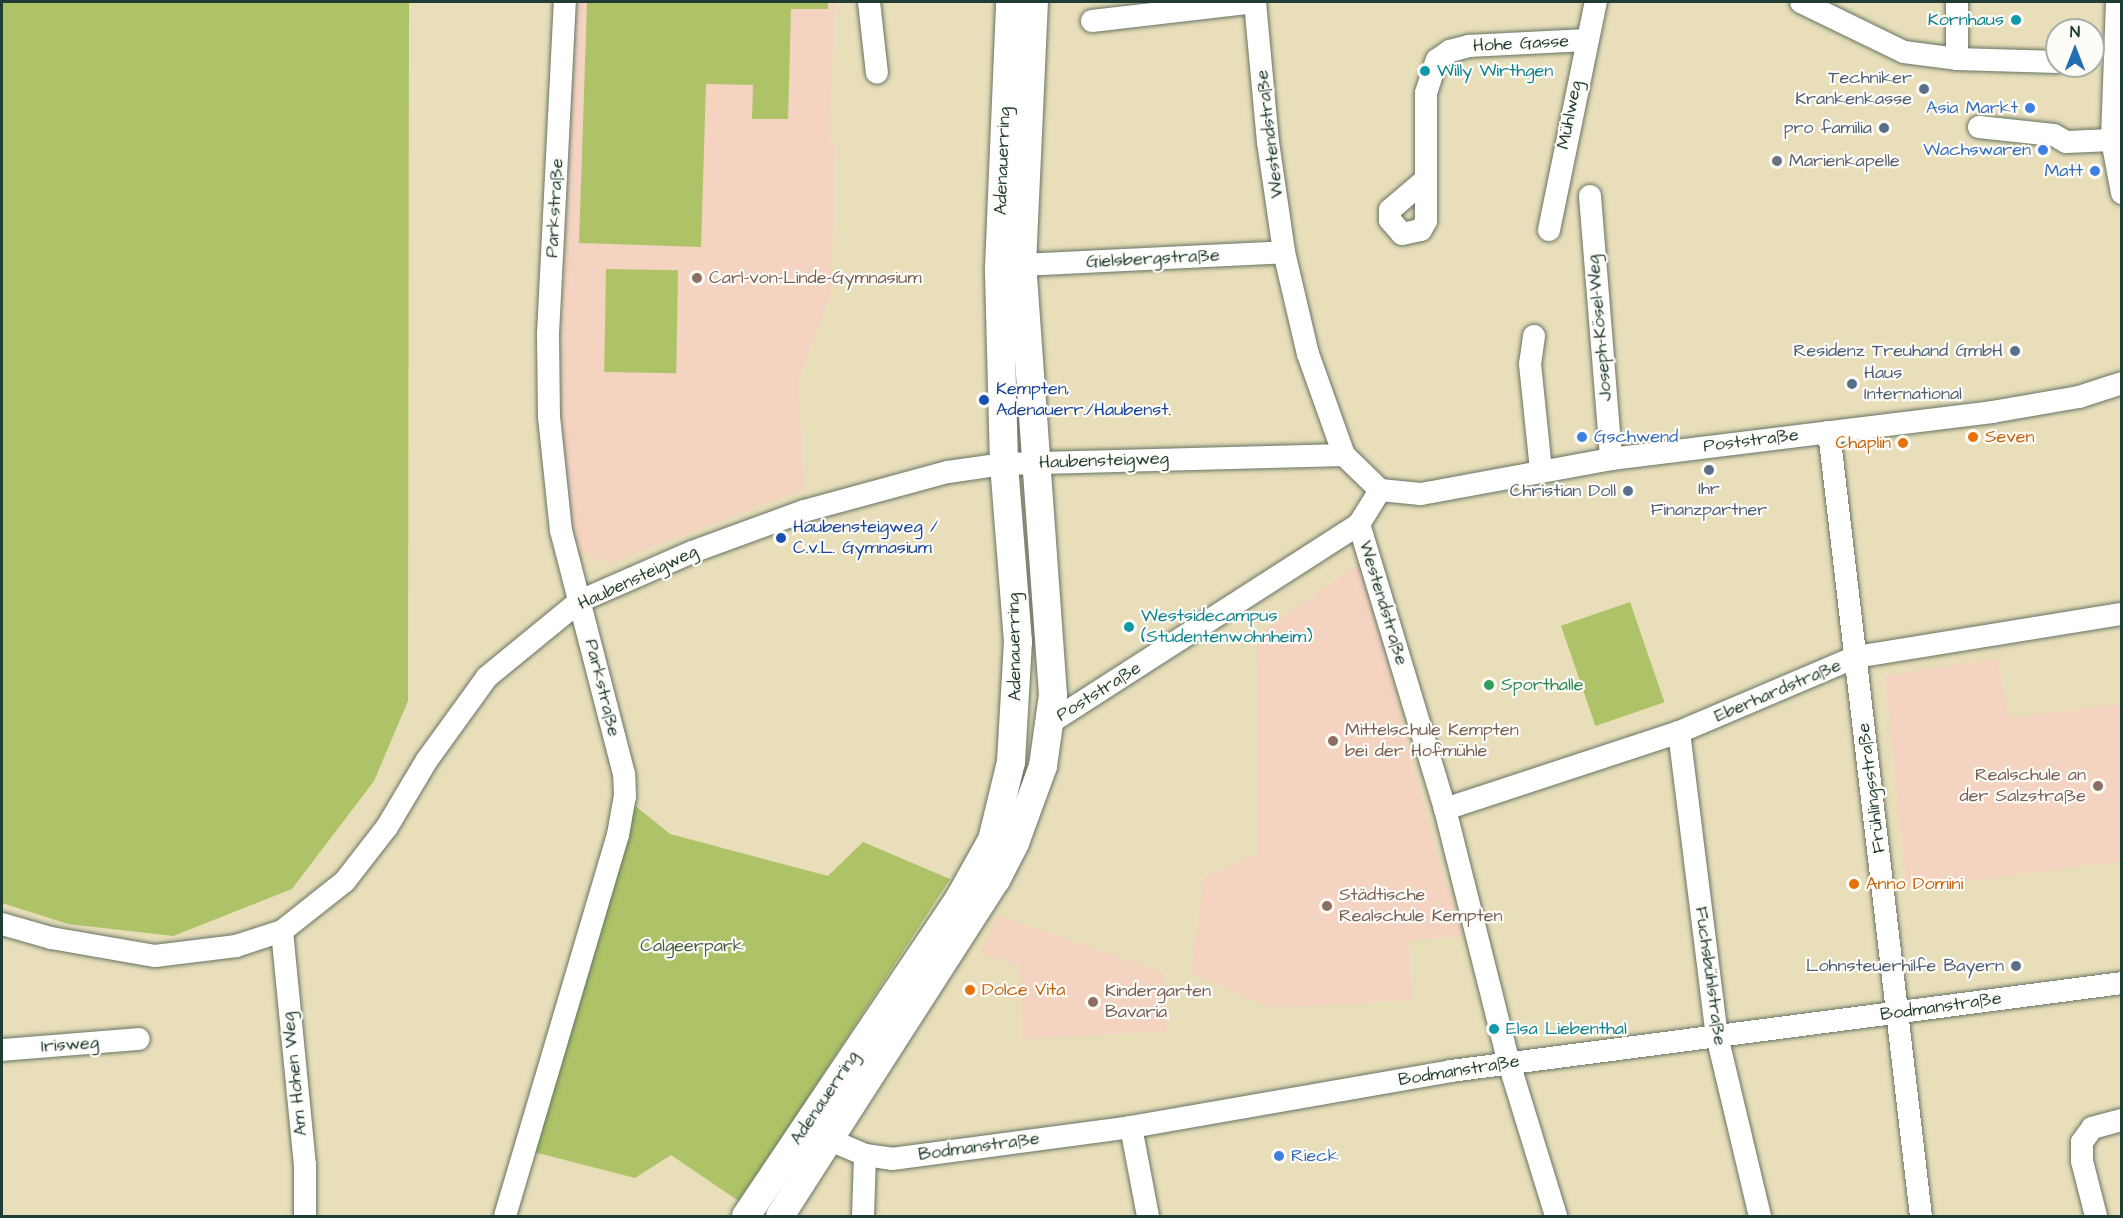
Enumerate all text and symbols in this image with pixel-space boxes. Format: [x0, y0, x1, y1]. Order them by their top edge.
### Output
place label: Kornhaus [1928, 9, 2004, 31]
marker: Kornhaus [2009, 13, 2023, 27]
north arrow [2045, 18, 2105, 78]
text: N [2070, 21, 2080, 43]
street label: Hohe Gasse [1472, 31, 1570, 57]
place label: Willy Wirthgen [1437, 60, 1553, 82]
marker: Willy Wirthgen [1418, 64, 1432, 78]
place label: Techniker Krankenkasse [1795, 68, 1912, 110]
street label: Westendstraße [1251, 69, 1289, 199]
street label: Mühlweg [1553, 79, 1587, 151]
marker: Techniker Krankenkasse [1917, 82, 1931, 96]
place label: Asia Markt [1926, 97, 2018, 119]
marker: Asia Markt [2023, 101, 2037, 115]
street label: Adenauerring [990, 106, 1016, 216]
place label: pro familia [1783, 117, 1872, 139]
marker: pro familia [1877, 121, 1891, 135]
place label: Wachswaren [1923, 139, 2031, 161]
marker: Wachswaren [2036, 143, 2050, 157]
place label: Marienkapelle [1789, 150, 1900, 172]
marker: Marienkapelle [1770, 154, 1784, 168]
street label: Parkstraße [542, 158, 568, 258]
place label: Matt [2044, 160, 2083, 182]
marker: Matt [2088, 164, 2102, 178]
street label: Gielsbergstraße [1086, 245, 1220, 273]
street label: Joseph-Kösel-Weg [1583, 254, 1617, 402]
place label: Carl-von-Linde-Gymnasium [709, 267, 921, 289]
marker: Carl-von-Linde-Gymnasium [690, 271, 704, 285]
place label: Residenz Treuhand GmbH [1794, 340, 2003, 362]
marker: Residenz Treuhand GmbH [2008, 344, 2022, 358]
place label: Haus International [1864, 363, 1962, 406]
marker: Haus International [1845, 377, 1859, 391]
place label: Kempten, Adenauerr./Haubenst. [996, 379, 1171, 422]
marker: Kempten, Adenauerr./Haubenst. [977, 393, 991, 407]
street label: Poststraße [1702, 424, 1800, 458]
place label: Gschwend [1594, 426, 1678, 448]
place label: Seven [1985, 426, 2034, 448]
marker: Gschwend [1575, 430, 1589, 444]
marker: Seven [1966, 430, 1980, 444]
place label: Chaplin [1836, 432, 1891, 454]
marker: Chaplin [1896, 436, 1910, 450]
street label: Haubensteigweg [1039, 448, 1169, 474]
marker: Ihr Finanzpartner [1702, 463, 1716, 477]
place label: Ihr Finanzpartner [1651, 479, 1767, 522]
place label: Christian Doll [1510, 480, 1616, 502]
marker: Christian Doll [1621, 484, 1635, 498]
place label: Haubensteigweg / C.v.L. Gymnasium [793, 517, 938, 560]
marker: Haubensteigweg / C.v.L. Gymnasium [774, 531, 788, 545]
street label: Westendstraße [1354, 538, 1412, 668]
street label: Haubensteigweg [575, 541, 701, 615]
street label: Adenauerring [1003, 593, 1027, 701]
place label: Westsidecampus (Studentenwohnheim) [1141, 606, 1313, 648]
marker: Westsidecampus (Studentenwohnheim) [1122, 620, 1136, 634]
street label: Parkstraße [579, 637, 625, 739]
street label: Eberhardstraße [1711, 655, 1845, 727]
street label: Poststraße [1053, 657, 1145, 727]
place label: Sporthalle [1501, 674, 1583, 696]
marker: Sporthalle [1482, 678, 1496, 692]
place label: Mittelschule Kempten bei der Hofmühle [1345, 720, 1519, 762]
street label: Frühlingsstraße [1853, 722, 1891, 854]
marker: Mittelschule Kempten bei der Hofmühle [1326, 734, 1340, 748]
place label: Realschule an der Salzstraße [1959, 765, 2086, 808]
marker: Realschule an der Salzstraße [2091, 779, 2105, 793]
place label: Anno Domini [1866, 873, 1963, 895]
marker: Anno Domini [1847, 877, 1861, 891]
place label: Städtische Realschule Kempten [1339, 885, 1502, 928]
marker: Städtische Realschule Kempten [1320, 899, 1334, 913]
street label: Fuchsbühlstraße [1690, 905, 1730, 1047]
park label: Calgeerpark [640, 935, 744, 957]
place label: Lohnsteuerhilfe Bayern [1806, 955, 2004, 977]
marker: Lohnsteuerhilfe Bayern [2009, 959, 2023, 973]
place label: Dolce Vita [982, 979, 1065, 1001]
place label: Kindergarten Bavaria [1105, 981, 1211, 1024]
marker: Dolce Vita [963, 983, 977, 997]
street label: Bodmanstraße [1879, 988, 2003, 1026]
marker: Kindergarten Bavaria [1086, 995, 1100, 1009]
street label: Am Hohen Weg [278, 1011, 312, 1137]
place label: Elsa Liebenthal [1506, 1018, 1627, 1040]
marker: Elsa Liebenthal [1487, 1022, 1501, 1036]
street label: Irisweg [40, 1032, 100, 1058]
street label: Adenauerring [786, 1047, 864, 1149]
street label: Bodmanstraße [1397, 1051, 1521, 1091]
street label: Bodmanstraße [917, 1128, 1041, 1166]
place label: Rieck [1291, 1145, 1339, 1167]
marker: Rieck [1272, 1149, 1286, 1163]

